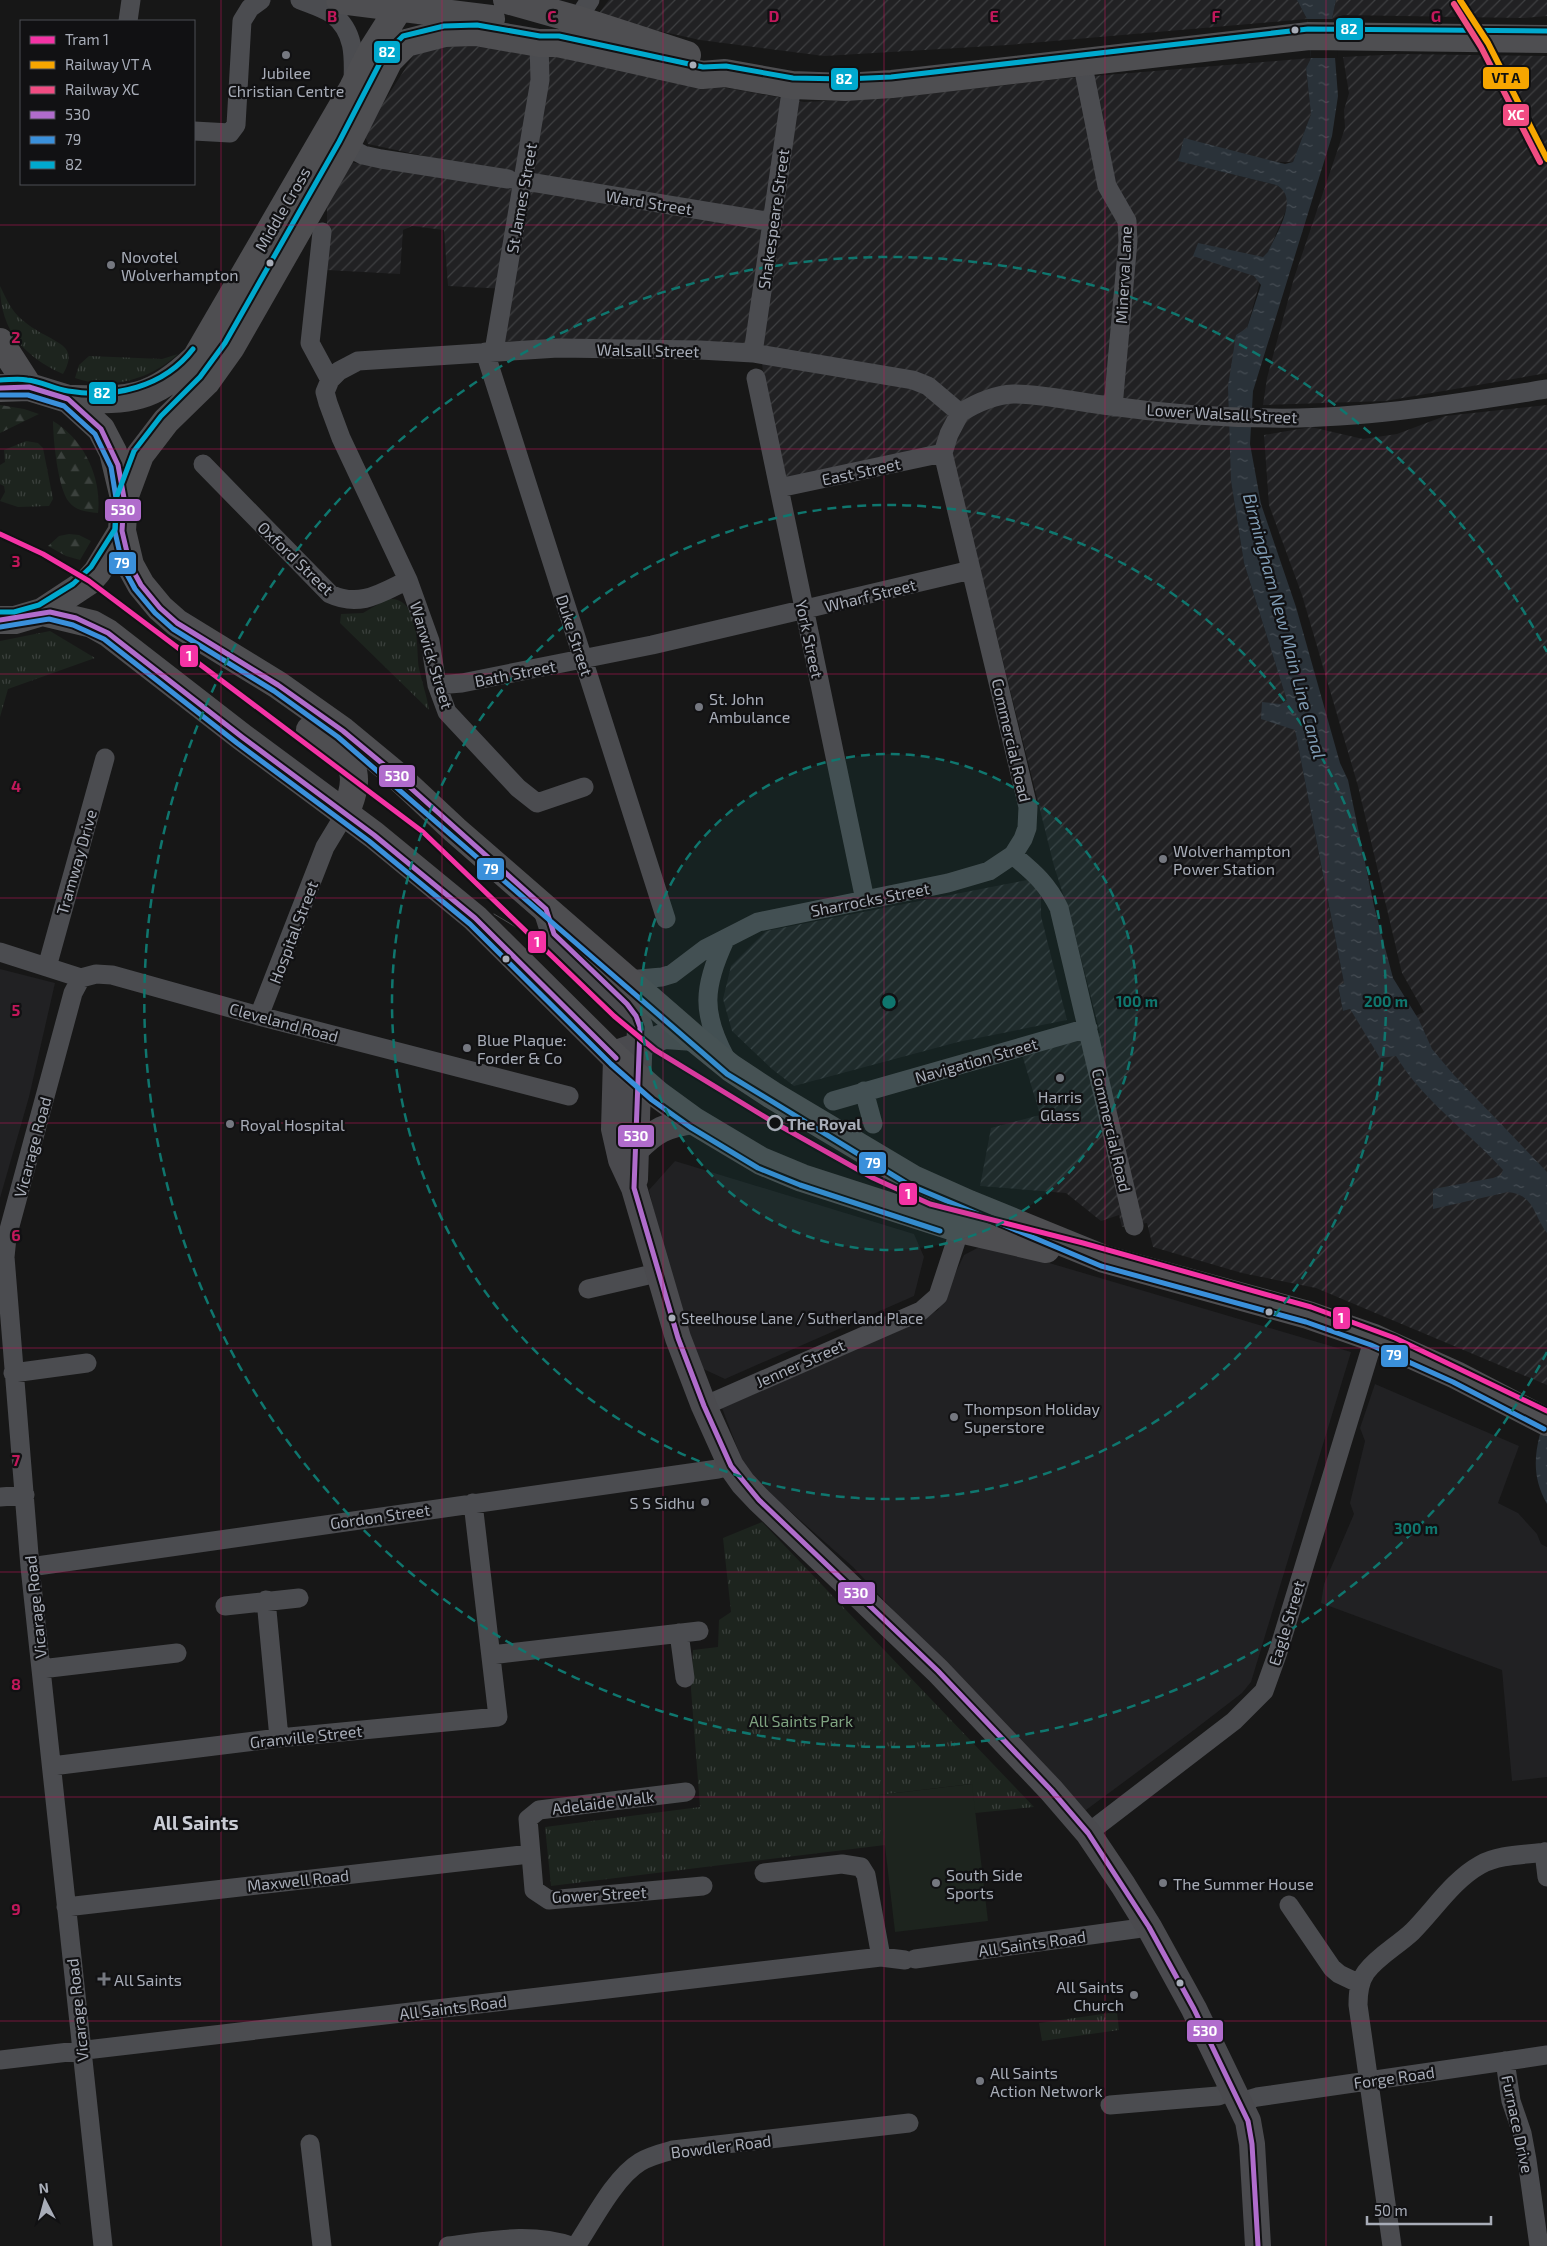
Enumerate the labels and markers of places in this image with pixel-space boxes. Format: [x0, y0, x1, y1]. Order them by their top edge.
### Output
unlabelled marker [1290, 25, 1300, 35]
marker: Jubilee Christian Centre [280, 49, 292, 61]
unlabelled marker [688, 60, 698, 70]
place label: Jubilee Christian Centre [228, 63, 344, 100]
place label: Novotel Wolverhampton [121, 247, 239, 284]
unlabelled marker [265, 258, 275, 268]
marker: Novotel Wolverhampton [105, 259, 117, 271]
place label: St. John Ambulance [709, 689, 790, 726]
marker: St. John Ambulance [693, 701, 705, 713]
place label: Wolverhampton Power Station [1173, 841, 1291, 878]
marker: Wolverhampton Power Station [1157, 853, 1169, 865]
unlabelled marker [501, 954, 511, 964]
centre of rings [880, 993, 898, 1011]
place label: Blue Plaque: Forder & Co [477, 1030, 567, 1067]
marker: Blue Plaque: Forder & Co [461, 1042, 473, 1054]
marker: Harris Glass [1054, 1072, 1066, 1084]
place label: Harris Glass [1038, 1087, 1082, 1124]
place label: The Royal [787, 1114, 862, 1134]
place label: Royal Hospital [240, 1115, 345, 1134]
marker: The Royal [767, 1115, 783, 1131]
marker: Royal Hospital [224, 1118, 236, 1130]
unlabelled marker [1264, 1307, 1274, 1317]
place label: Steelhouse Lane / Sutherland Place [681, 1309, 923, 1327]
marker: Steelhouse Lane / Sutherland Place [667, 1313, 677, 1323]
place label: Thompson Holiday Superstore [964, 1399, 1101, 1436]
marker: Thompson Holiday Superstore [948, 1411, 960, 1423]
place label: S S Sidhu [629, 1493, 695, 1512]
marker: S S Sidhu [699, 1496, 711, 1508]
place label: South Side Sports [946, 1865, 1023, 1902]
place label: The Summer House [1173, 1874, 1314, 1893]
marker: South Side Sports [930, 1877, 942, 1889]
marker: The Summer House [1157, 1877, 1169, 1889]
place label: All Saints [114, 1970, 182, 1989]
marker: All Saints [98, 1973, 110, 1985]
place label: All Saints Church [1056, 1977, 1124, 2014]
unlabelled marker [1175, 1978, 1185, 1988]
marker: All Saints Church [1128, 1989, 1140, 2001]
place label: All Saints Action Network [990, 2063, 1103, 2100]
marker: All Saints Action Network [974, 2075, 986, 2087]

